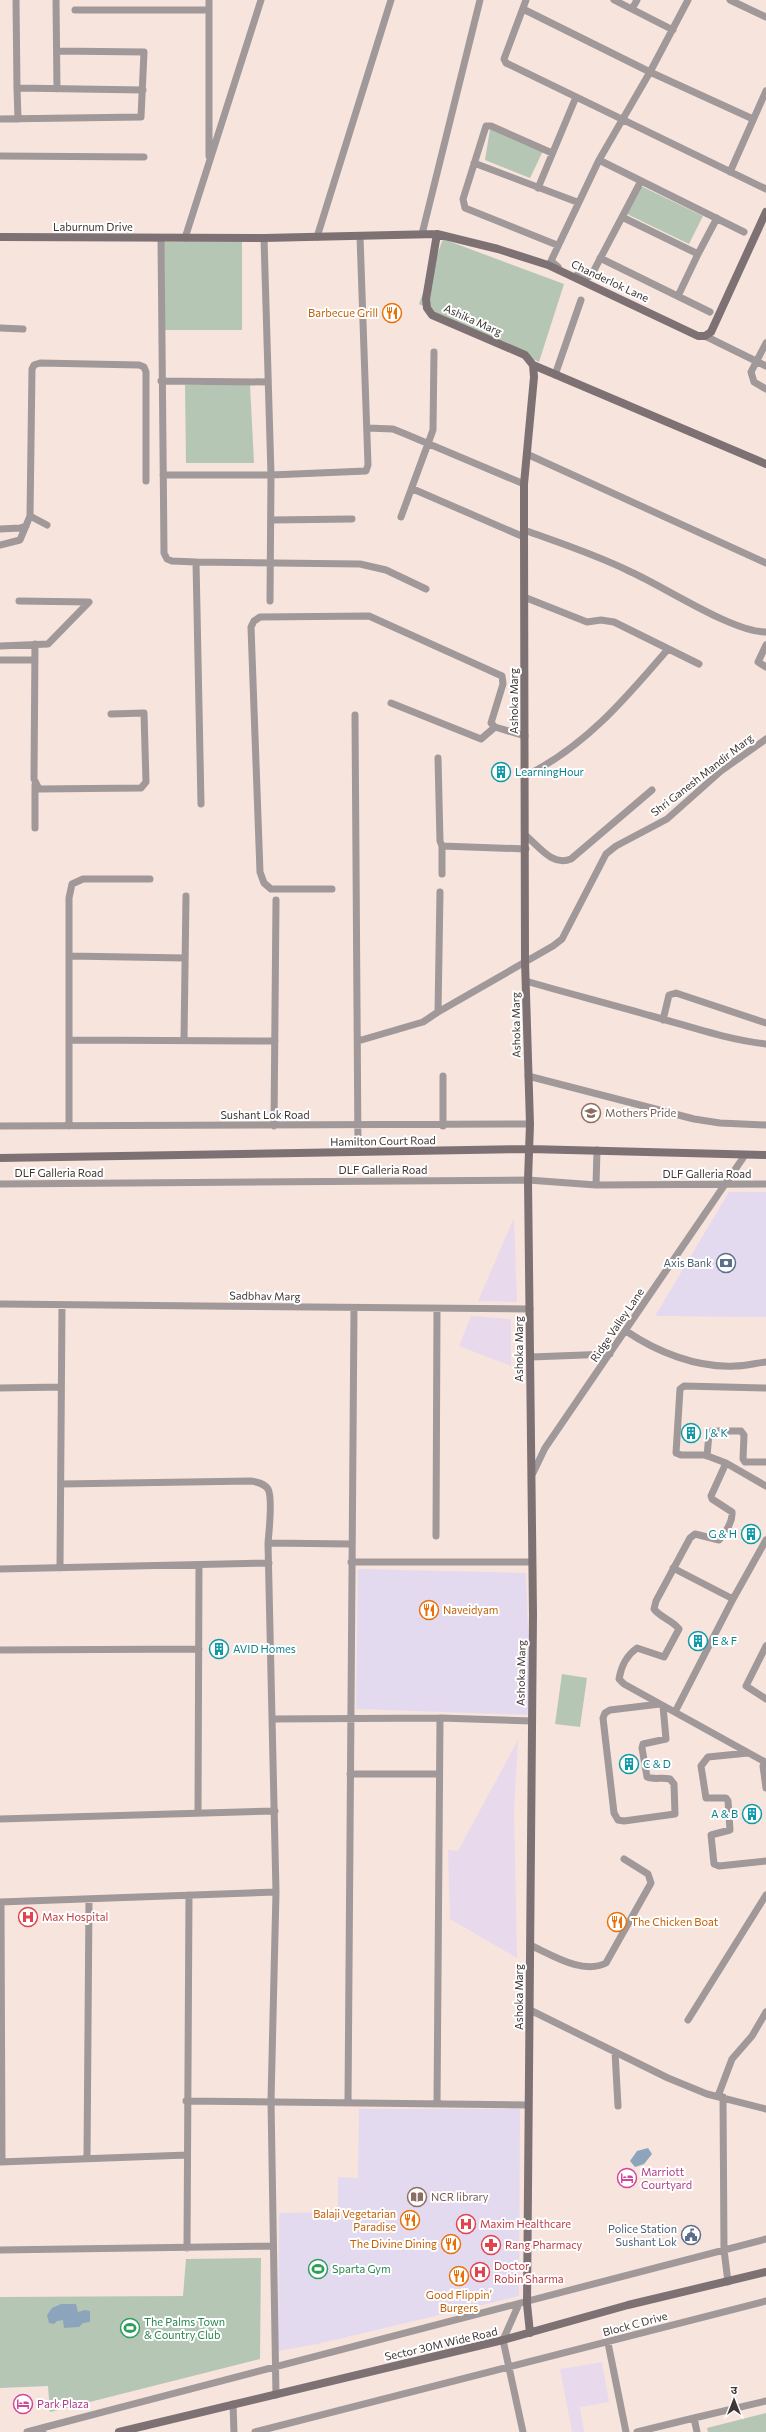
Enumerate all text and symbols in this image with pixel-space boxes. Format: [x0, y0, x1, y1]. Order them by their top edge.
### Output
street label: Laburnum Drive [53, 220, 133, 233]
street label: Chanderlok Lane [569, 257, 651, 304]
street label: Ashika Marg [442, 301, 504, 338]
restaurant icon: Barbecue Grill [381, 302, 403, 324]
place label: Barbecue Grill [308, 306, 378, 319]
street label: Ashoka Marg [507, 668, 520, 734]
street label: Shri Ganesh Mandir Marg [648, 731, 755, 819]
building icon: LearningHour [490, 761, 512, 783]
place label: LearningHour [515, 765, 585, 778]
street label: Ashoka Marg [508, 992, 523, 1058]
school or university icon: Mothers Pride [580, 1102, 602, 1124]
place label: Mothers Pride [605, 1106, 676, 1119]
street label: Sushant Lok Road [220, 1108, 310, 1121]
street label: Hamilton Court Road [330, 1133, 436, 1148]
street label: DLF Galleria Road [339, 1163, 427, 1176]
street label: DLF Galleria Road [15, 1166, 103, 1179]
street label: DLF Galleria Road [663, 1167, 751, 1180]
bank icon: Axis Bank [715, 1252, 737, 1274]
place label: Axis Bank [664, 1256, 712, 1269]
street label: Ridge Valley Lane [587, 1285, 646, 1364]
street label: Sadbhav Marg [229, 1288, 301, 1303]
street label: Ashoka Marg [512, 1316, 525, 1382]
building icon: J & K [680, 1422, 702, 1444]
place label: J & K [705, 1426, 728, 1440]
building icon: G & H [740, 1523, 762, 1545]
place label: G & H [708, 1527, 737, 1540]
restaurant icon: Naveidyam [418, 1599, 440, 1621]
place label: Naveidyam [443, 1603, 498, 1616]
building icon: E & F [687, 1630, 709, 1652]
place label: E & F [712, 1634, 737, 1647]
building icon: AVID Homes [208, 1638, 230, 1660]
street label: Ashoka Marg [513, 1640, 528, 1706]
place label: AVID Homes [233, 1642, 296, 1655]
building icon: C & D [618, 1753, 640, 1775]
place label: C & D [643, 1757, 671, 1770]
building icon: A & B [741, 1803, 763, 1825]
place label: A & B [711, 1807, 738, 1820]
hospital icon: Max Hospital [17, 1906, 39, 1928]
place label: Max Hospital [42, 1910, 108, 1923]
restaurant icon: The Chicken Boat [606, 1911, 628, 1933]
place label: The Chicken Boat [631, 1915, 719, 1928]
street label: Ashoka Marg [512, 1964, 525, 2030]
place label: Marriott Courtyard [641, 2165, 692, 2191]
hotel icon: Marriott Courtyard [616, 2167, 638, 2189]
library icon: NCR library [406, 2186, 428, 2208]
place label: NCR library [431, 2190, 489, 2203]
place label: Balaji Vegetarian Paradise [313, 2207, 396, 2233]
restaurant icon: Balaji Vegetarian Paradise [399, 2209, 421, 2231]
hospital icon: Maxim Healthcare [455, 2213, 477, 2235]
place label: Maxim Healthcare [480, 2217, 571, 2230]
place label: Police Station Sushant Lok [608, 2222, 677, 2248]
public building icon: Police Station Sushant Lok [680, 2224, 702, 2246]
restaurant icon: The Divine Dining [440, 2233, 462, 2255]
pharmacy icon: Rang Pharmacy [480, 2234, 502, 2256]
place label: The Divine Dining [350, 2237, 437, 2250]
place label: Rang Pharmacy [505, 2238, 583, 2251]
sports icon: Sparta Gym [307, 2258, 329, 2280]
place label: Doctor Robin Sharma [494, 2259, 564, 2285]
hospital icon: Doctor Robin Sharma [469, 2261, 491, 2283]
place label: Sparta Gym [332, 2262, 391, 2275]
restaurant icon: Good Flippin’ Burgers [448, 2265, 470, 2287]
place label: Good Flippin’ Burgers [426, 2288, 492, 2314]
street label: Block C Drive [601, 2309, 669, 2338]
place label: The Palms Town & Country Club [144, 2315, 225, 2341]
sports icon: The Palms Town & Country Club [119, 2317, 141, 2339]
street label: Sector 30M Wide Road [383, 2324, 499, 2363]
north arrow [714, 2380, 754, 2420]
text: उ [731, 2383, 738, 2396]
hotel icon: Park Plaza [12, 2393, 34, 2415]
place label: Park Plaza [37, 2397, 89, 2410]

